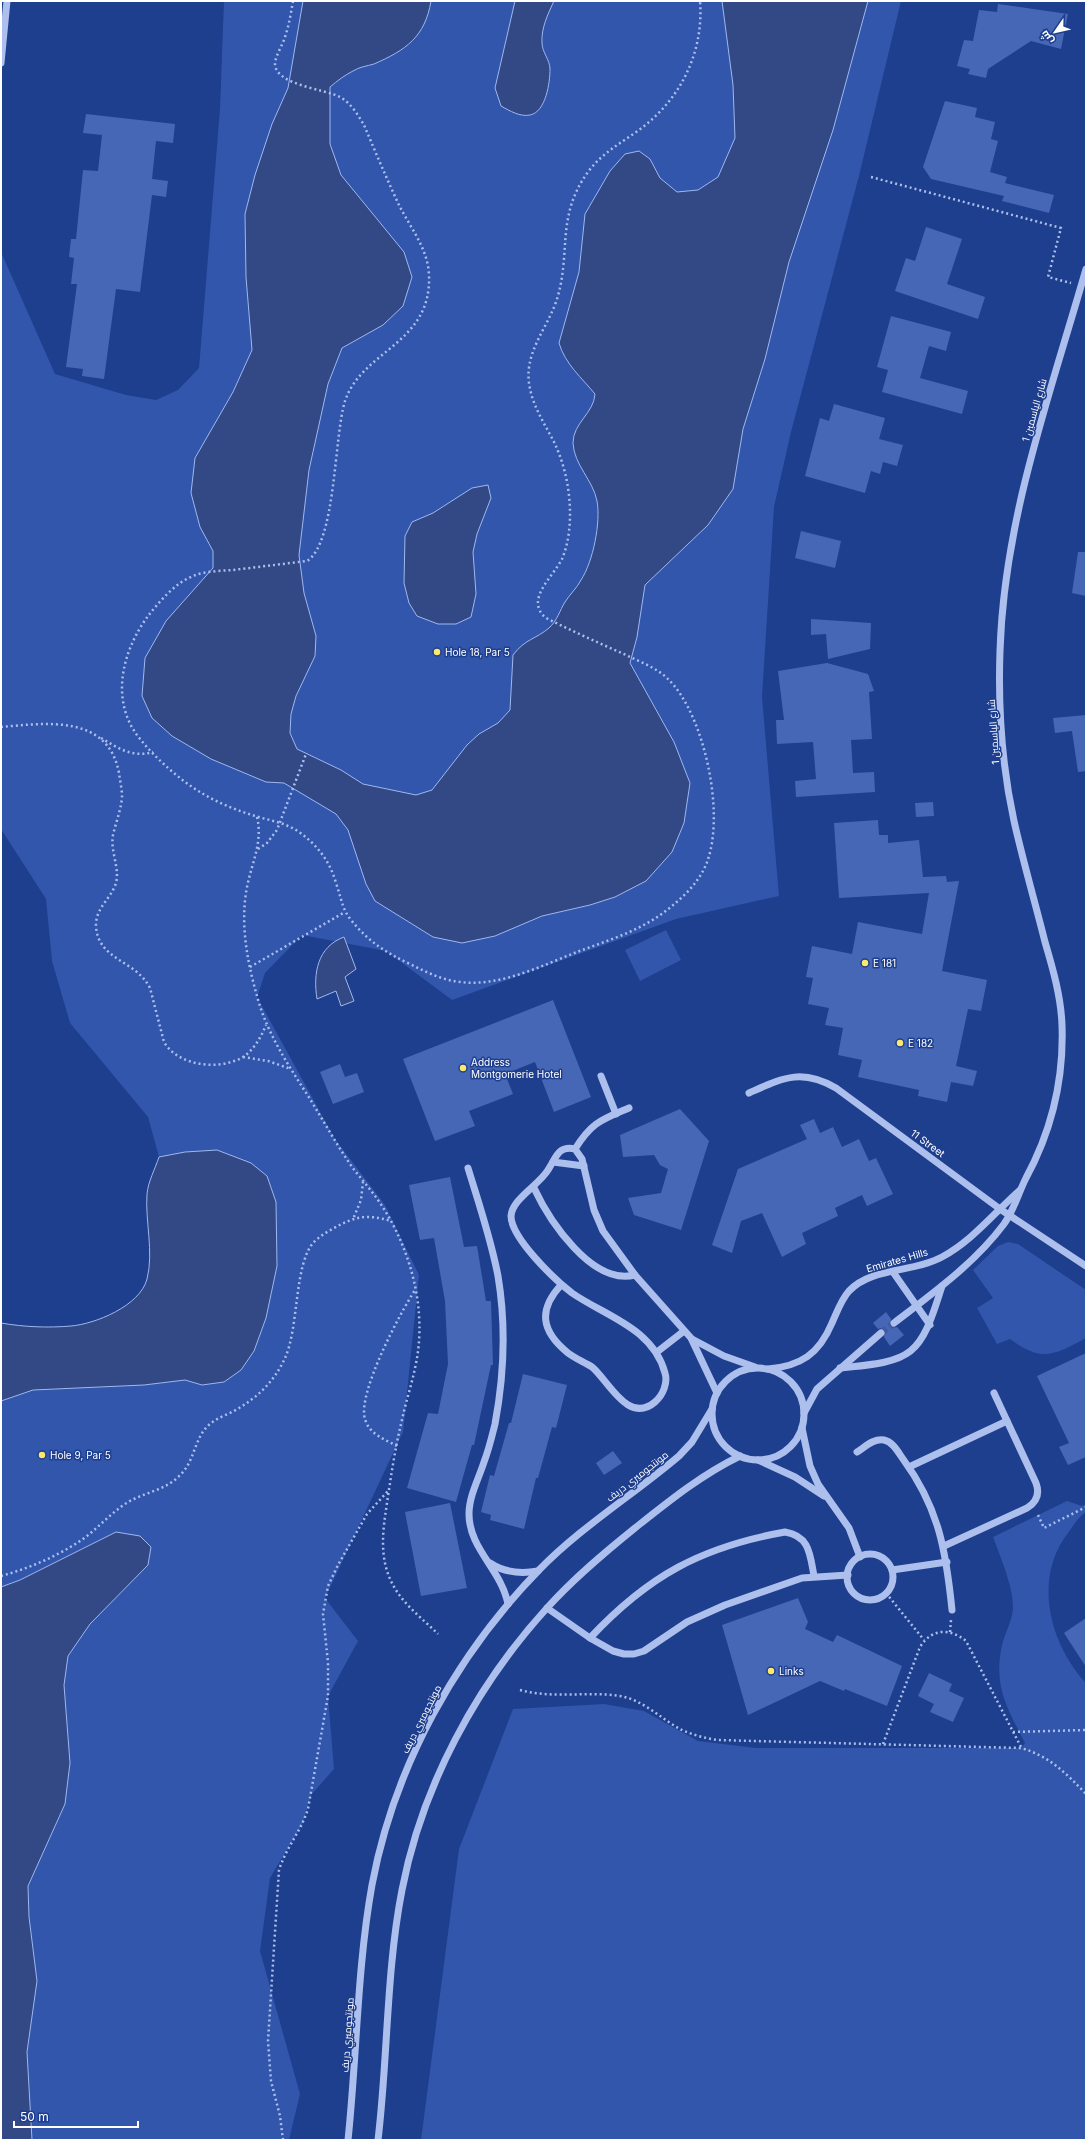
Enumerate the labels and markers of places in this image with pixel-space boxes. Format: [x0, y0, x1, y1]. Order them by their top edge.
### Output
place label: Hole 18, Par 5 [445, 646, 510, 658]
marker: Hole 18, Par 5 [432, 647, 442, 657]
place label: E 181 [873, 957, 896, 969]
marker: E 181 [860, 958, 870, 968]
place label: E 182 [908, 1037, 933, 1049]
marker: E 182 [895, 1038, 905, 1048]
place label: Address Montgomerie Hotel [471, 1056, 562, 1080]
marker: Address Montgomerie Hotel [458, 1063, 468, 1073]
place label: Hole 9, Par 5 [50, 1449, 111, 1461]
marker: Hole 9, Par 5 [37, 1450, 47, 1460]
place label: Links [779, 1665, 804, 1677]
marker: Links [766, 1666, 776, 1676]

